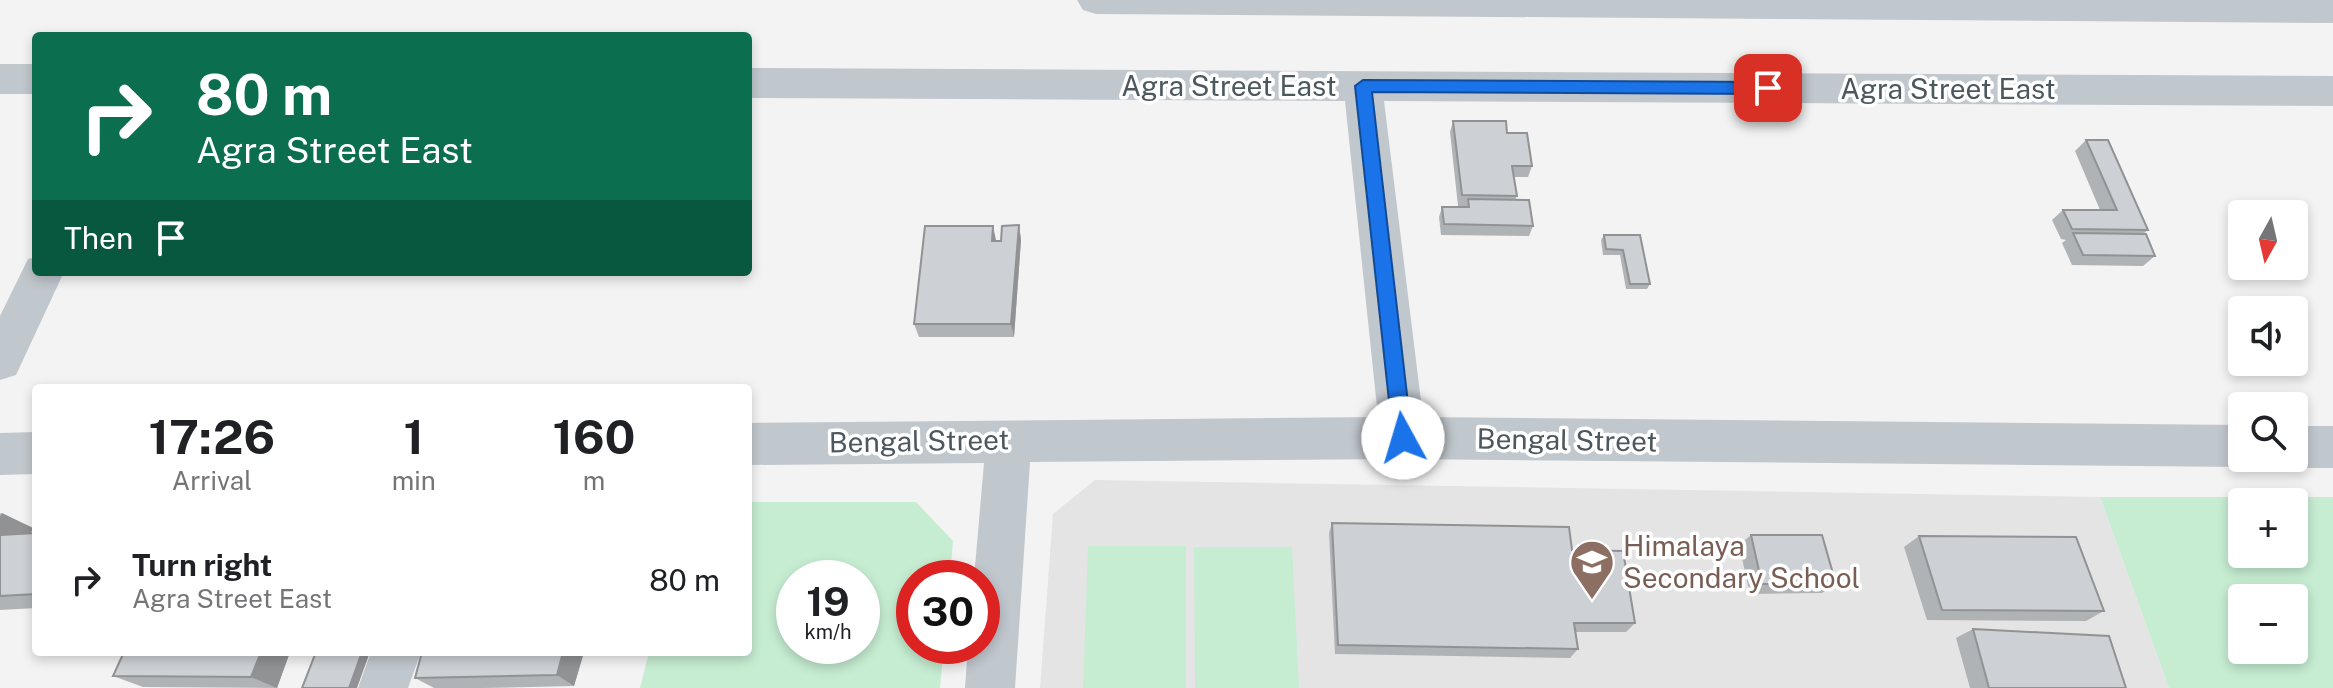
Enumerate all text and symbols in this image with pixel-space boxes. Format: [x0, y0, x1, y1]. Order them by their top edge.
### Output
pin [1734, 54, 1802, 122]
text: 80 m [196, 62, 332, 128]
icon: right [64, 64, 168, 168]
icon: arrive [1746, 66, 1790, 110]
street label: Agra Street East [1121, 69, 1337, 102]
street label: Agra Street East [1840, 72, 2056, 105]
text: Agra Street East [196, 129, 473, 171]
north arrow [2228, 200, 2308, 280]
map controls [2228, 200, 2308, 664]
icon: arrive [149, 216, 193, 260]
text: Then [64, 220, 133, 256]
button: sound [2228, 296, 2308, 376]
button: search [2228, 392, 2308, 472]
position arrow [1361, 396, 1445, 480]
text: 17:26 [149, 408, 275, 465]
text: 1 [404, 408, 424, 465]
text: 160 [552, 408, 635, 465]
street label: Bengal Street [1477, 421, 1658, 458]
street label: Bengal Street [828, 422, 1009, 459]
text: Arrival [172, 465, 252, 496]
text: min [392, 465, 436, 496]
text: m [583, 465, 605, 496]
button: + [2228, 488, 2308, 568]
place label: Himalaya Secondary School [1623, 529, 1860, 594]
school or university icon: Himalaya Secondary School [1568, 538, 1616, 601]
text: Turn right [132, 547, 272, 583]
icon: right [64, 558, 108, 602]
speed limit sign: 30 [896, 560, 1000, 664]
text: 80 m [649, 562, 720, 598]
text: 19 [806, 578, 850, 625]
text: Agra Street East [132, 583, 332, 614]
button: − [2228, 584, 2308, 664]
text: km/h [804, 620, 852, 644]

